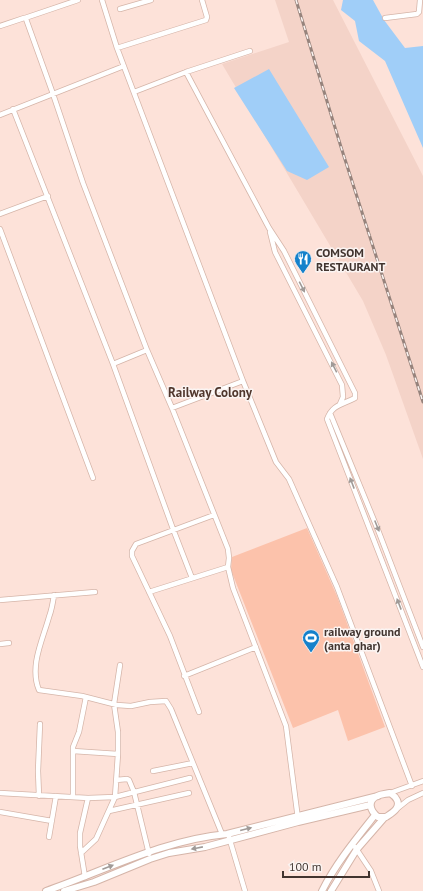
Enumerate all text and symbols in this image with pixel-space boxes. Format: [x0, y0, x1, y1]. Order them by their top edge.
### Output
place label: COMSOM RESTAURANT [316, 245, 385, 274]
restaurant icon: COMSOM RESTAURANT [293, 249, 313, 274]
one-way arrow [299, 281, 305, 292]
one-way arrow [330, 361, 337, 373]
district label: Railway Colony [168, 384, 253, 401]
one-way arrow [349, 476, 355, 488]
one-way arrow [374, 521, 380, 533]
one-way arrow [395, 598, 401, 610]
place label: railway ground (anta ghar) [324, 624, 400, 653]
sports icon: railway ground (anta ghar) [301, 628, 321, 653]
one-way arrow [241, 826, 253, 832]
one-way arrow [191, 846, 203, 852]
scale bar [283, 853, 369, 879]
text: 100 m [289, 859, 322, 874]
one-way arrow [103, 864, 115, 870]

